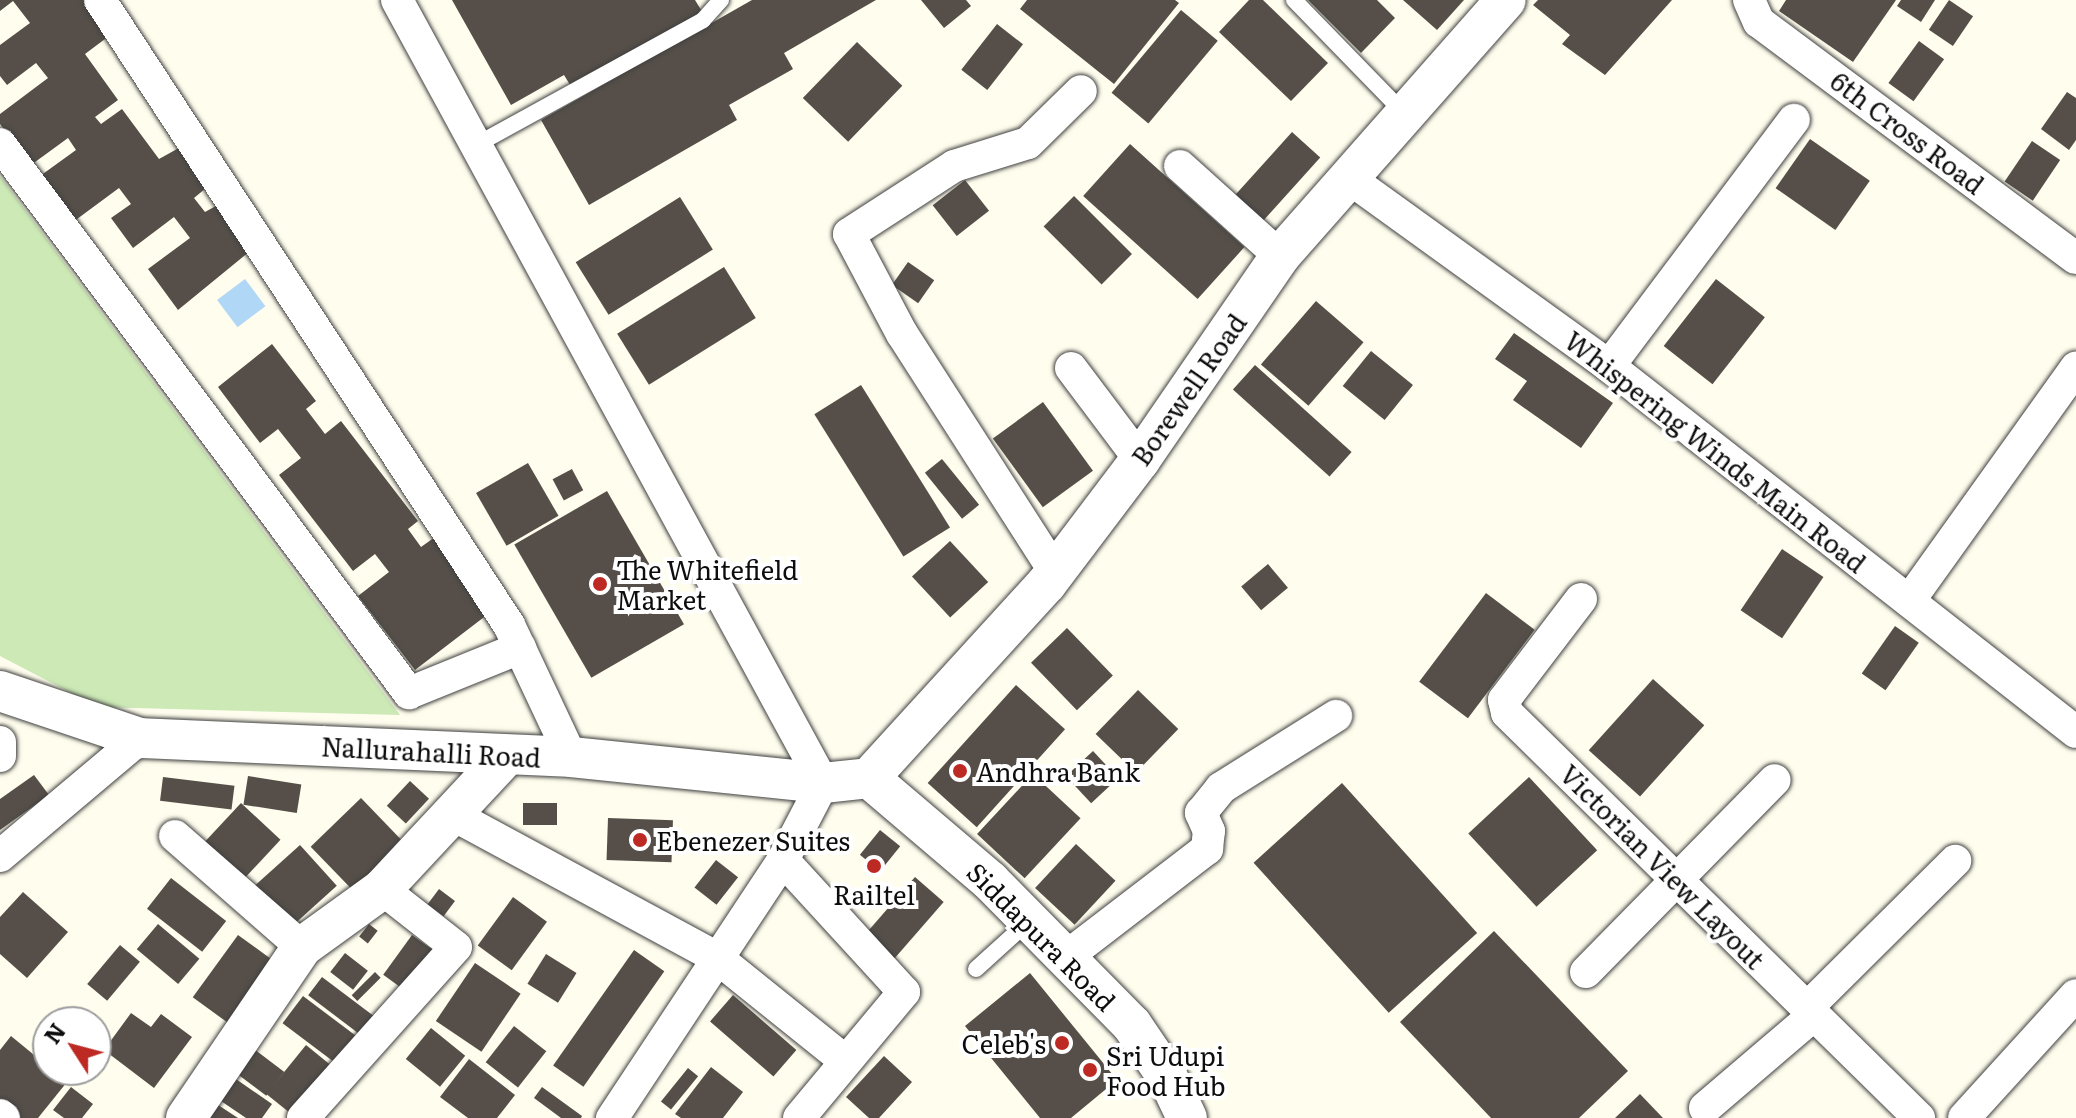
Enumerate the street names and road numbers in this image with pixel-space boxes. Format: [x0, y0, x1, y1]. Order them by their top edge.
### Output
street label: 6th Cross Road [1825, 64, 1991, 200]
street label: Borewell Road [1124, 307, 1252, 471]
street label: Whispering Winds Main Road [1559, 324, 1873, 578]
street label: Nallurahalli Road [320, 730, 542, 772]
street label: Victorian View Layout [1554, 757, 1772, 975]
street label: Siddapura Road [961, 855, 1123, 1017]

